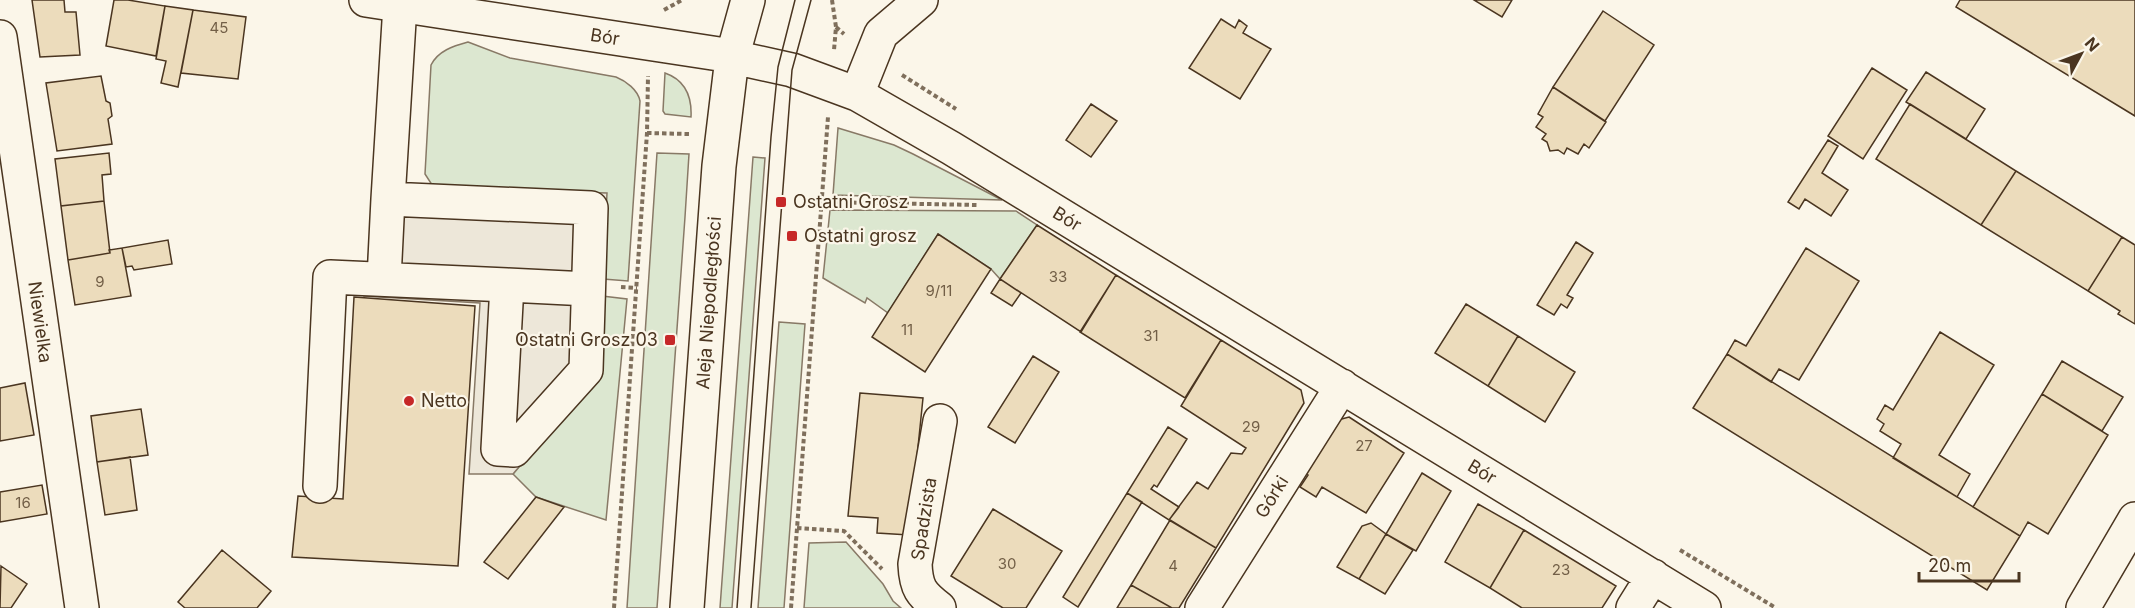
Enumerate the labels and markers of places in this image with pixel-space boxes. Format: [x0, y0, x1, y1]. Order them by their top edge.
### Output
place label: Ostatni Grosz [793, 191, 908, 212]
marker: Ostatni Grosz [774, 195, 788, 209]
place label: Ostatni grosz [804, 225, 917, 246]
marker: Ostatni grosz [785, 229, 799, 243]
place label: Ostatni Grosz 03 [515, 329, 658, 350]
marker: Ostatni Grosz 03 [663, 333, 677, 347]
place label: Netto [421, 390, 467, 411]
marker: Netto [402, 394, 416, 408]

